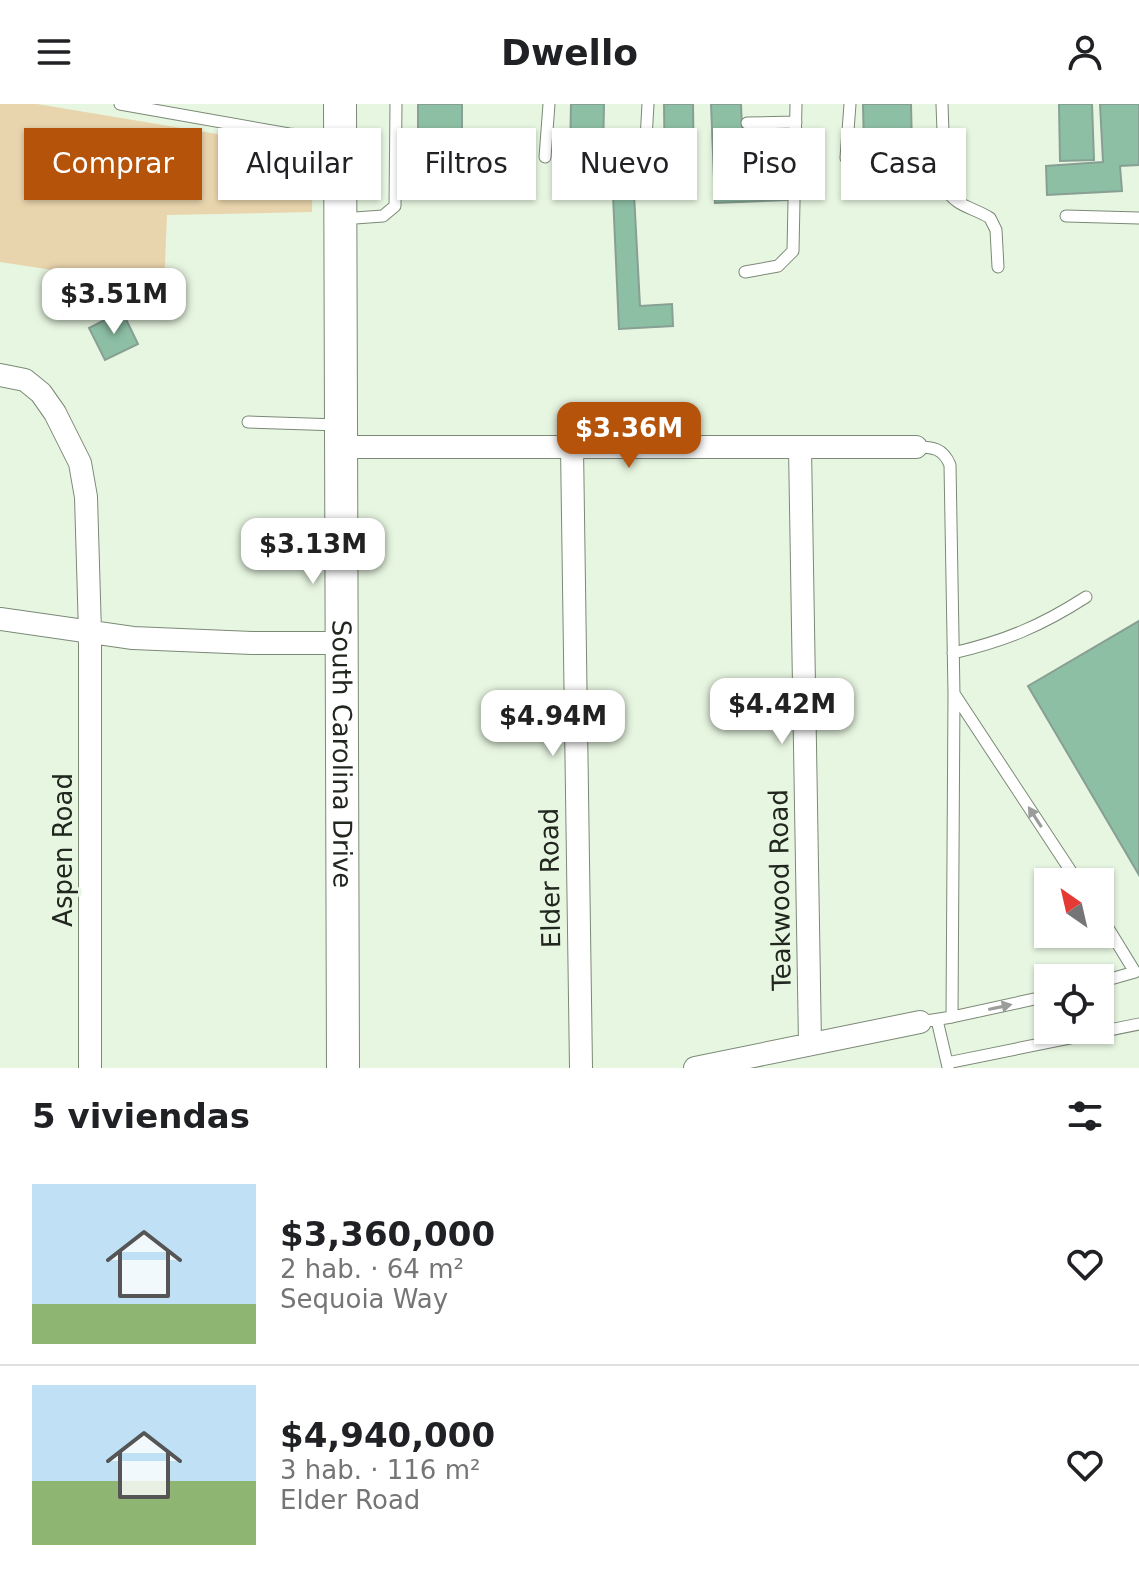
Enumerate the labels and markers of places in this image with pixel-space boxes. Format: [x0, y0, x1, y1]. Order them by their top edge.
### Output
pin: $3.51M [49, 268, 179, 336]
pin: $3.36M [564, 402, 694, 470]
pin: $3.13M [248, 518, 378, 586]
pin: $4.42M [717, 678, 847, 746]
pin: $4.94M [488, 690, 618, 758]

